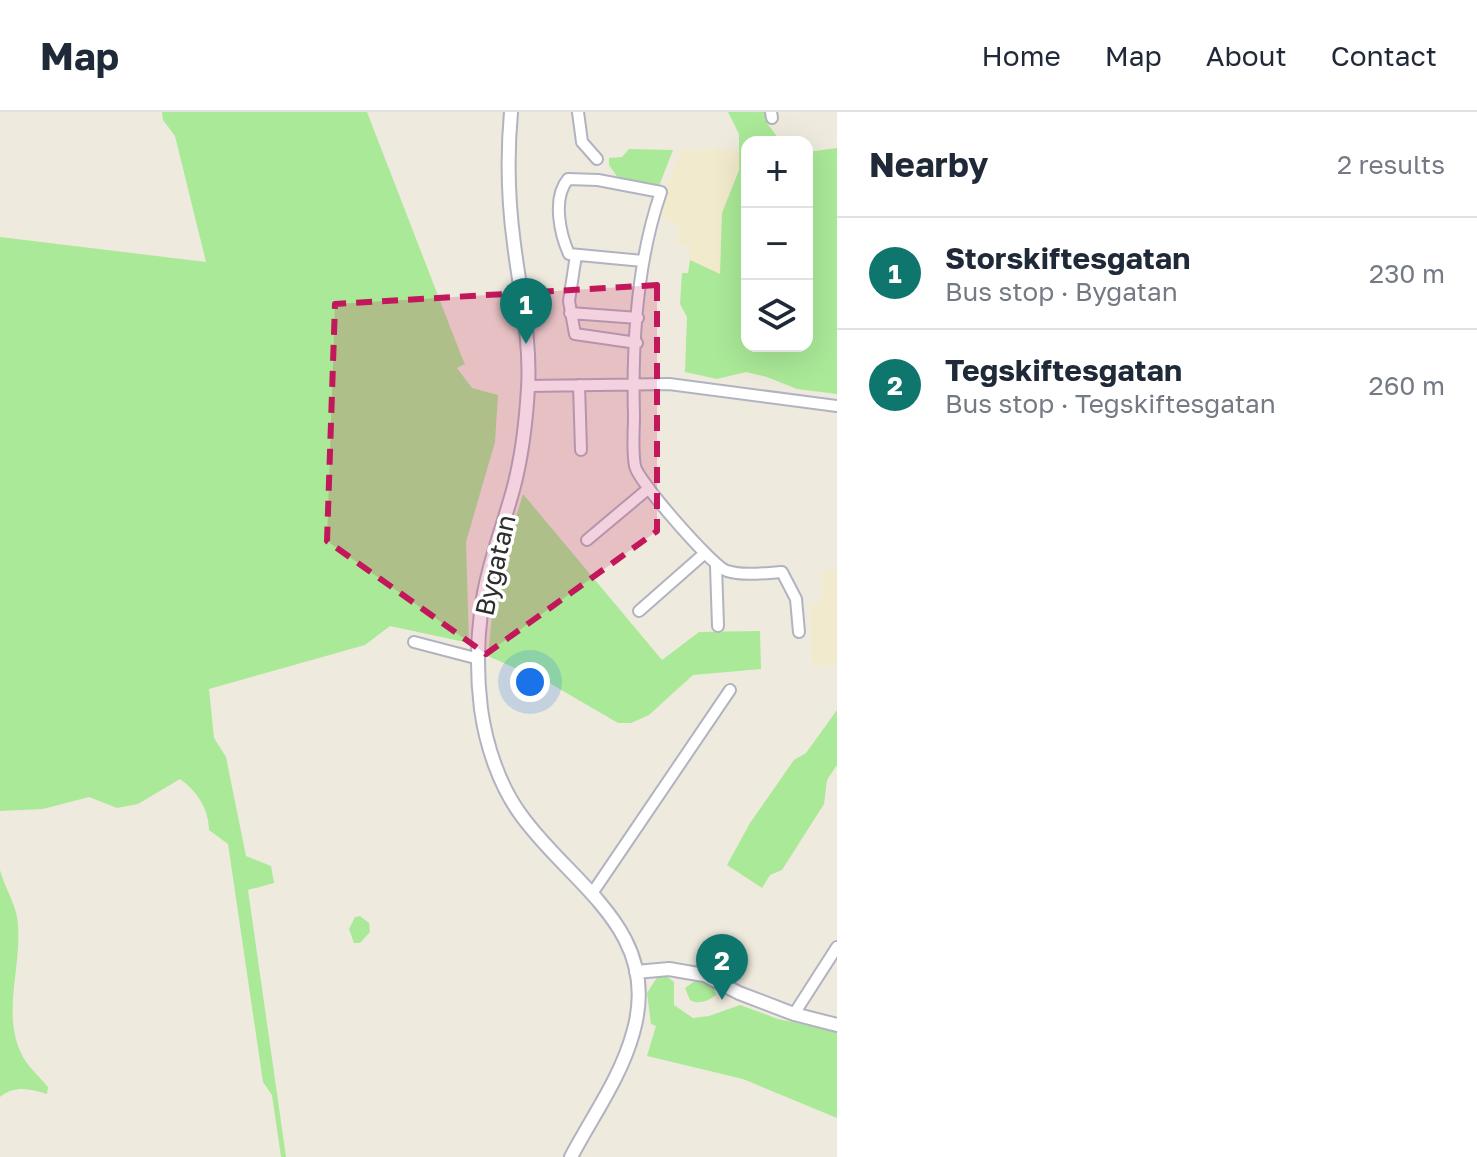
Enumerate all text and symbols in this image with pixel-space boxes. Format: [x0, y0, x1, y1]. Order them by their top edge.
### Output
text: Map [40, 33, 119, 78]
text: Home [982, 39, 1061, 72]
text: Map [1105, 39, 1162, 72]
text: About [1206, 39, 1287, 72]
text: Contact [1331, 39, 1437, 72]
map controls [741, 136, 813, 352]
button: + [741, 136, 813, 208]
text: Nearby [869, 144, 989, 184]
text: 2 results [1337, 149, 1445, 180]
button: − [741, 208, 813, 280]
text: Storskiftesgatan [945, 240, 1190, 276]
text: 1 [888, 258, 902, 289]
text: 230 m [1369, 258, 1445, 289]
text: Bus stop · Bygatan [945, 276, 1178, 307]
pin: 1 [500, 278, 552, 344]
button: layers [741, 280, 813, 352]
text: Tegskiftesgatan [945, 352, 1182, 388]
text: 2 [887, 370, 903, 401]
text: 260 m [1369, 370, 1445, 401]
text: Bus stop · Tegskiftesgatan [945, 388, 1276, 419]
street label: Bygatan [468, 511, 522, 619]
your location [510, 662, 550, 702]
pin: 2 [696, 934, 748, 1000]

